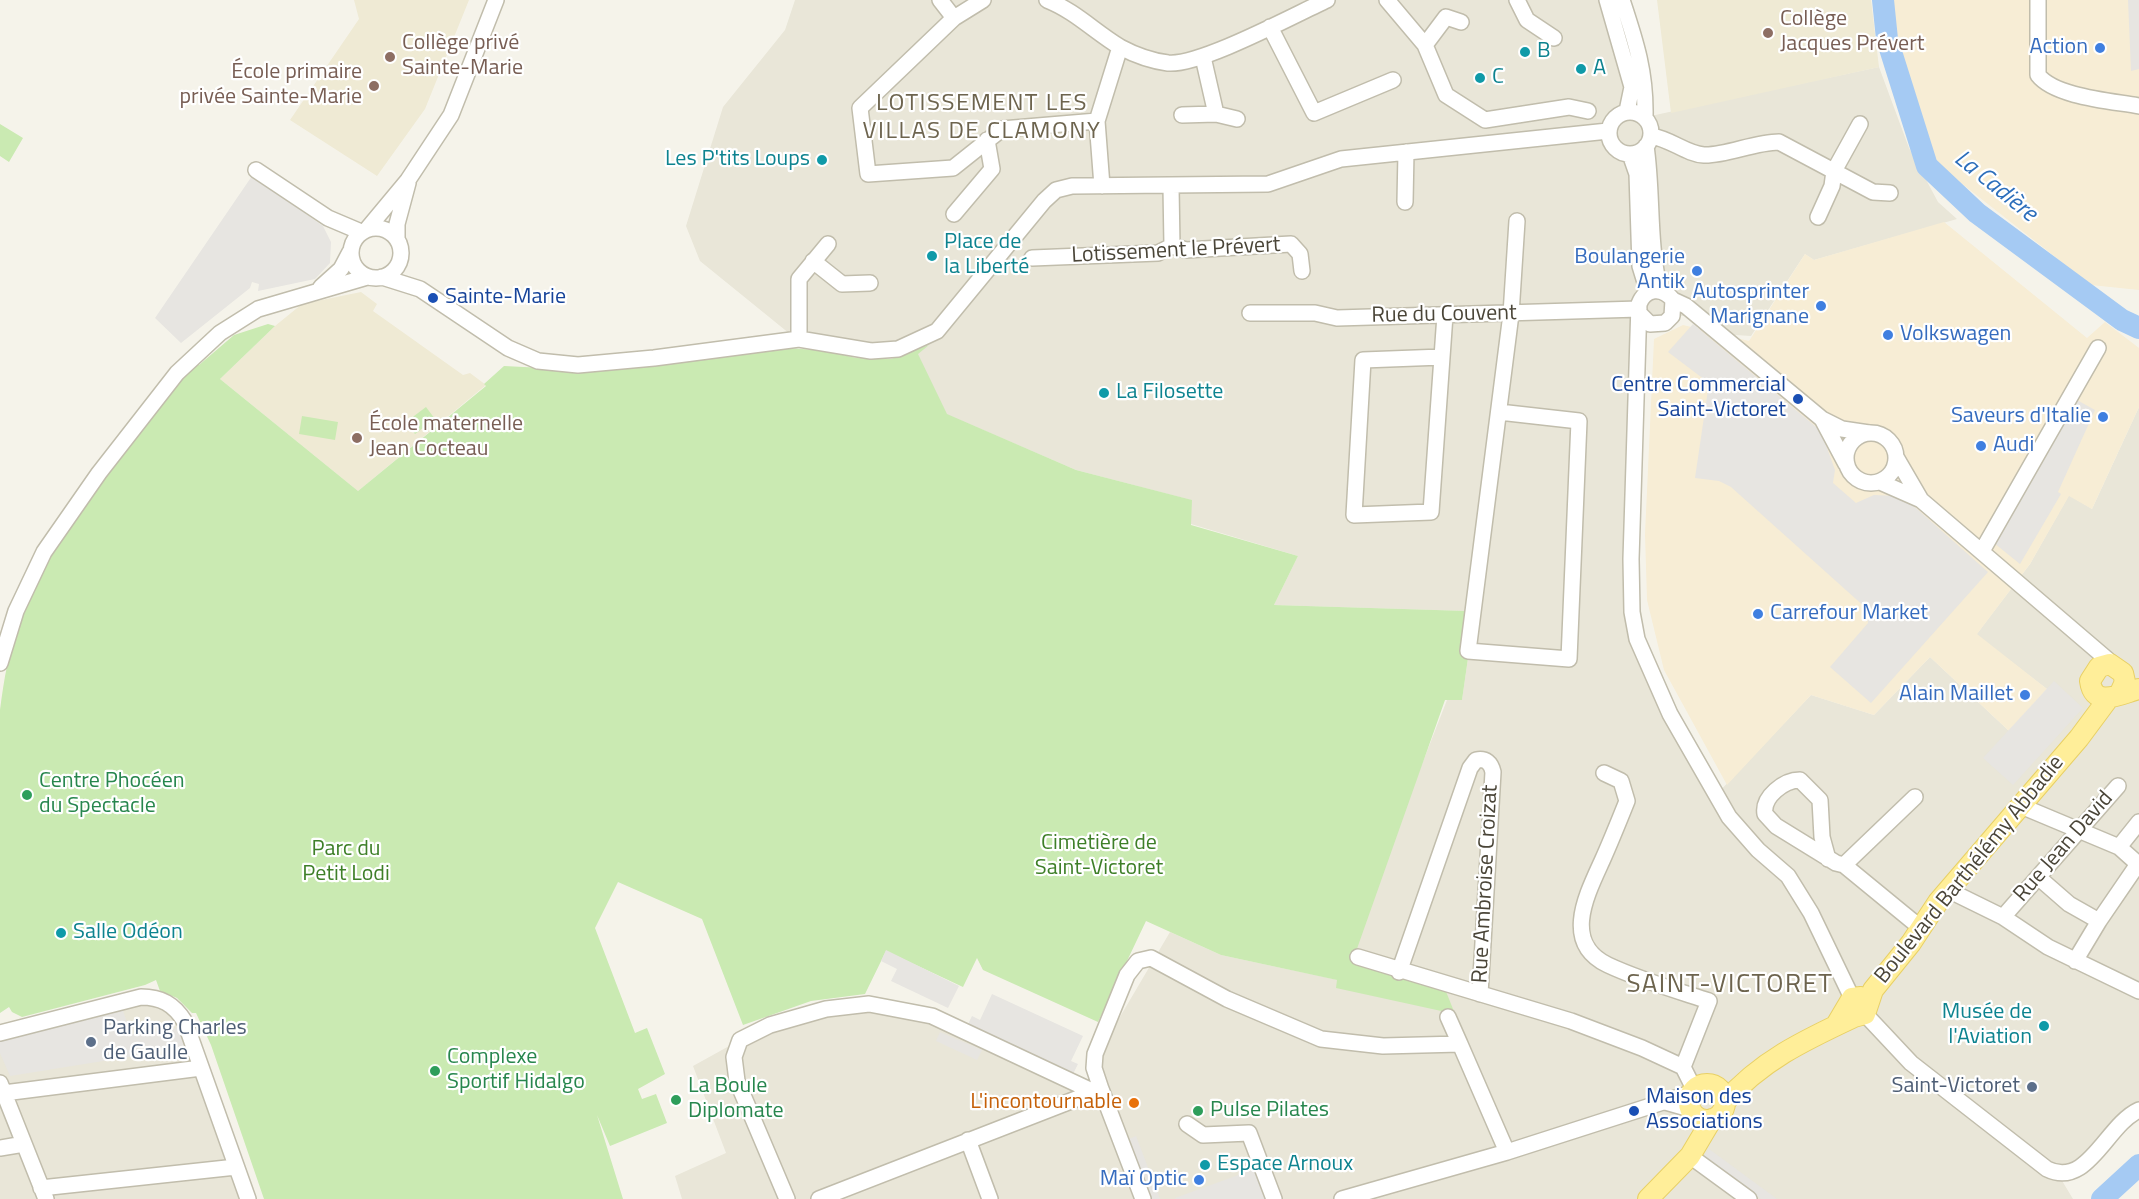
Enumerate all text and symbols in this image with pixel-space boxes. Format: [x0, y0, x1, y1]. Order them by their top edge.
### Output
place label: Collège Jacques Prévert [1780, 7, 1924, 58]
marker: Collège Jacques Prévert [1761, 26, 1775, 40]
place label: Collège privé Sainte-Marie [402, 31, 523, 82]
place label: Action [2029, 35, 2088, 61]
place label: B [1537, 39, 1551, 65]
marker: Action [2093, 41, 2107, 55]
marker: B [1518, 45, 1532, 59]
marker: Collège privé Sainte-Marie [383, 50, 397, 64]
place label: A [1593, 56, 1606, 82]
place label: École primaire privée Sainte-Marie [180, 60, 362, 112]
marker: A [1574, 62, 1588, 76]
place label: C [1492, 65, 1504, 91]
marker: C [1473, 71, 1487, 85]
marker: École primaire privée Sainte-Marie [367, 79, 381, 93]
district label: LOTISSEMENT LES VILLAS DE CLAMONY [863, 90, 1101, 146]
water label: La Cadière [1948, 145, 2042, 229]
place label: Les P'tits Loups [665, 147, 810, 173]
marker: Les P'tits Loups [815, 153, 829, 167]
place label: Place de la Liberté [944, 230, 1029, 282]
street label: Lotissement le Prévert [1071, 232, 1281, 270]
place label: Boulangerie Antik [1574, 245, 1685, 296]
marker: Place de la Liberté [925, 249, 939, 263]
marker: Boulangerie Antik [1690, 264, 1704, 278]
place label: Autosprinter Marignane [1692, 280, 1809, 332]
place label: Sainte-Marie [445, 285, 566, 311]
marker: Sainte-Marie [426, 291, 440, 305]
marker: Autosprinter Marignane [1814, 299, 1828, 313]
street label: Rue du Couvent [1371, 301, 1517, 329]
place label: Volkswagen [1900, 322, 2011, 348]
marker: Volkswagen [1881, 328, 1895, 342]
place label: Centre Commercial Saint-Victoret [1611, 373, 1786, 424]
place label: La Filosette [1116, 380, 1223, 406]
marker: La Filosette [1097, 386, 1111, 400]
marker: Centre Commercial Saint-Victoret [1791, 392, 1805, 406]
place label: Saveurs d'Italie [1951, 404, 2091, 430]
marker: Saveurs d'Italie [2096, 410, 2110, 424]
place label: École maternelle Jean Cocteau [369, 412, 523, 464]
marker: École maternelle Jean Cocteau [350, 431, 364, 445]
place label: Audi [1993, 433, 2034, 459]
marker: Audi [1974, 439, 1988, 453]
place label: Carrefour Market [1770, 601, 1928, 627]
marker: Carrefour Market [1751, 607, 1765, 621]
place label: Alain Maillet [1899, 682, 2013, 708]
marker: Alain Maillet [2018, 688, 2032, 702]
street label: Boulevard Barthélémy Abbadie [1870, 751, 2070, 989]
place label: Centre Phocéen du Spectacle [39, 769, 185, 820]
street label: Rue Ambroise Croizat [1468, 784, 1504, 984]
street label: Rue Jean David [2009, 786, 2119, 908]
marker: Centre Phocéen du Spectacle [20, 788, 34, 802]
park label: Cimetière de Saint-Victoret [1035, 831, 1163, 882]
park label: Parc du Petit Lodi [302, 837, 390, 888]
place label: Salle Odéon [73, 920, 183, 946]
marker: Salle Odéon [54, 926, 68, 940]
district label: SAINT-VICTORET [1627, 970, 1833, 1002]
place label: Musée de l'Aviation [1942, 1000, 2032, 1052]
place label: Parking Charles de Gaulle [103, 1016, 247, 1068]
marker: Musée de l'Aviation [2037, 1019, 2051, 1033]
marker: Parking Charles de Gaulle [84, 1035, 98, 1049]
place label: Complexe Sportif Hidalgo [447, 1045, 585, 1096]
marker: Complexe Sportif Hidalgo [428, 1064, 442, 1078]
place label: La Boule Diplomate [688, 1074, 784, 1126]
place label: Saint-Victoret [1892, 1074, 2020, 1100]
marker: Saint-Victoret [2025, 1080, 2039, 1094]
place label: Maison des Associations [1646, 1085, 1763, 1136]
place label: L'incontournable [970, 1090, 1122, 1116]
marker: La Boule Diplomate [669, 1093, 683, 1107]
marker: L'incontournable [1127, 1096, 1141, 1110]
place label: Pulse Pilates [1210, 1098, 1329, 1124]
marker: Pulse Pilates [1191, 1104, 1205, 1118]
marker: Maison des Associations [1627, 1104, 1641, 1118]
place label: Espace Arnoux [1217, 1152, 1353, 1178]
marker: Espace Arnoux [1198, 1158, 1212, 1172]
place label: Maï Optic [1100, 1167, 1187, 1193]
marker: Maï Optic [1192, 1173, 1206, 1187]

